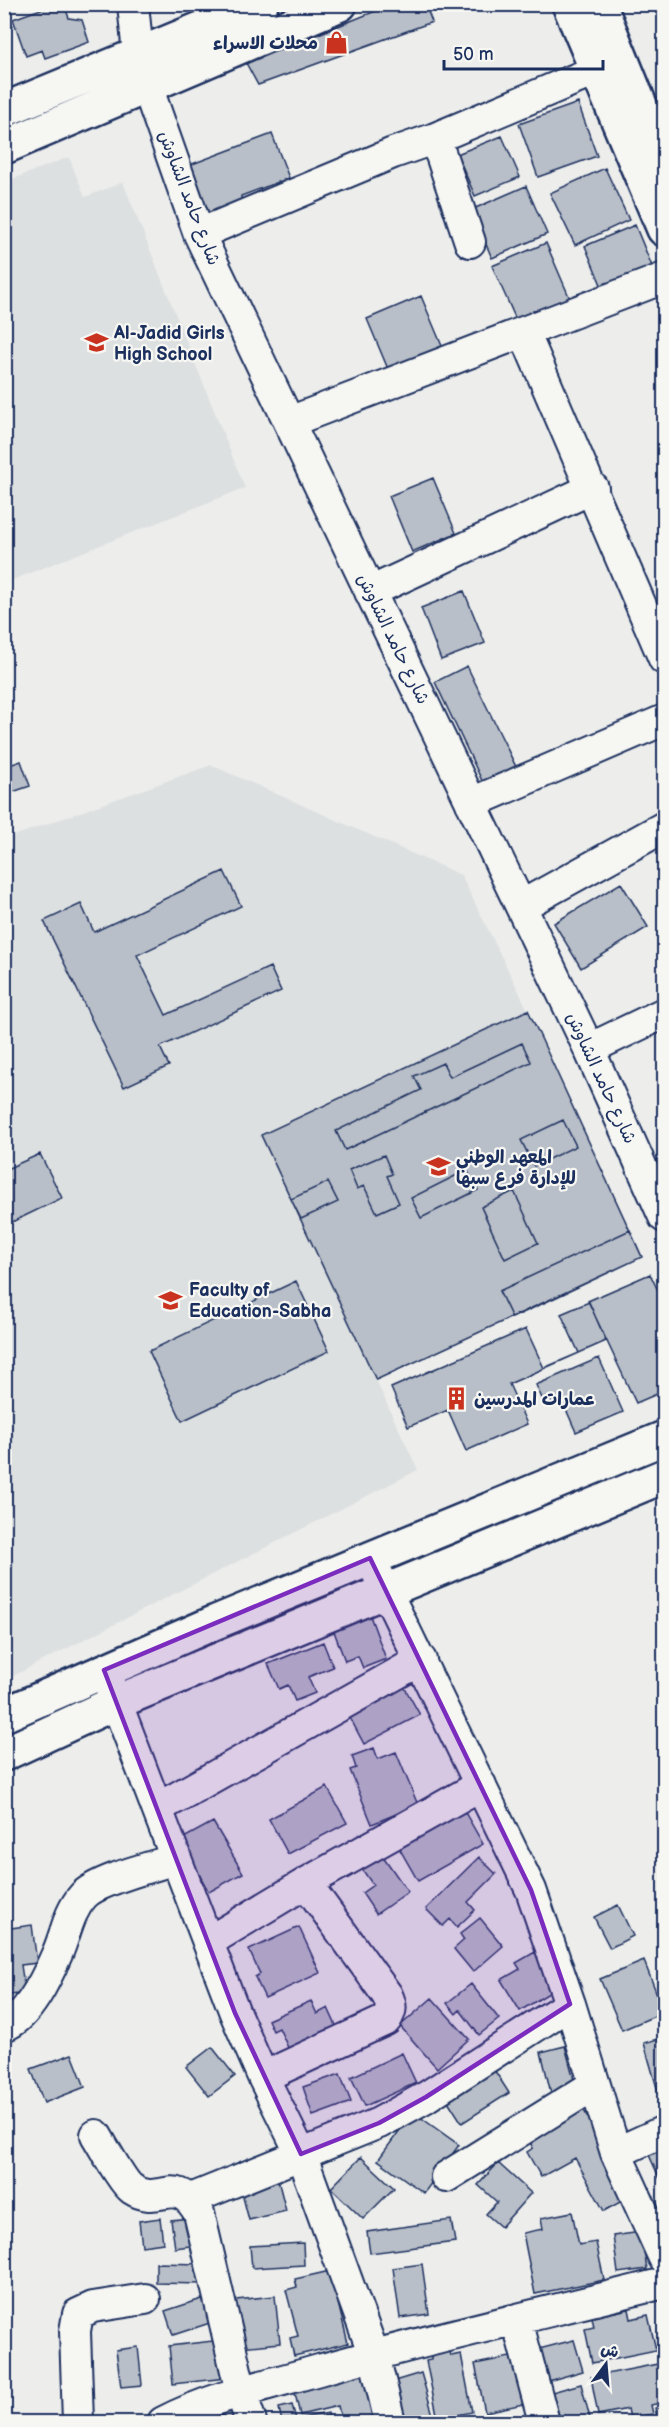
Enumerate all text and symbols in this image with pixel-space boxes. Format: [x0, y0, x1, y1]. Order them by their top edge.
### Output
shop icon: محلات الاسراء [323, 30, 349, 56]
place label: محلات الاسراء [213, 33, 318, 54]
scale bar [444, 33, 603, 71]
text: 50 m [453, 44, 494, 65]
street label: شارع حامد الشاوش [153, 128, 224, 269]
place label: Al-Jadid Girls High School [113, 323, 225, 365]
school or university icon: Al-Jadid Girls High School [83, 330, 109, 356]
street label: شارع حامد الشاوش [351, 570, 434, 708]
street label: شارع حامد الشاوش [560, 1009, 641, 1147]
place label: المعهد الوطني للإدارة فرع سبها [456, 1147, 576, 1190]
school or university icon: المعهد الوطني للإدارة فرع سبها [425, 1154, 451, 1180]
place label: Faculty of Education-Sabha [189, 1280, 331, 1322]
school or university icon: Faculty of Education-Sabha [158, 1287, 184, 1313]
building icon: عمارات المدرسين [443, 1386, 469, 1412]
place label: عمارات المدرسين [474, 1389, 596, 1410]
north arrow [576, 2334, 636, 2394]
text: ش [599, 2339, 621, 2363]

